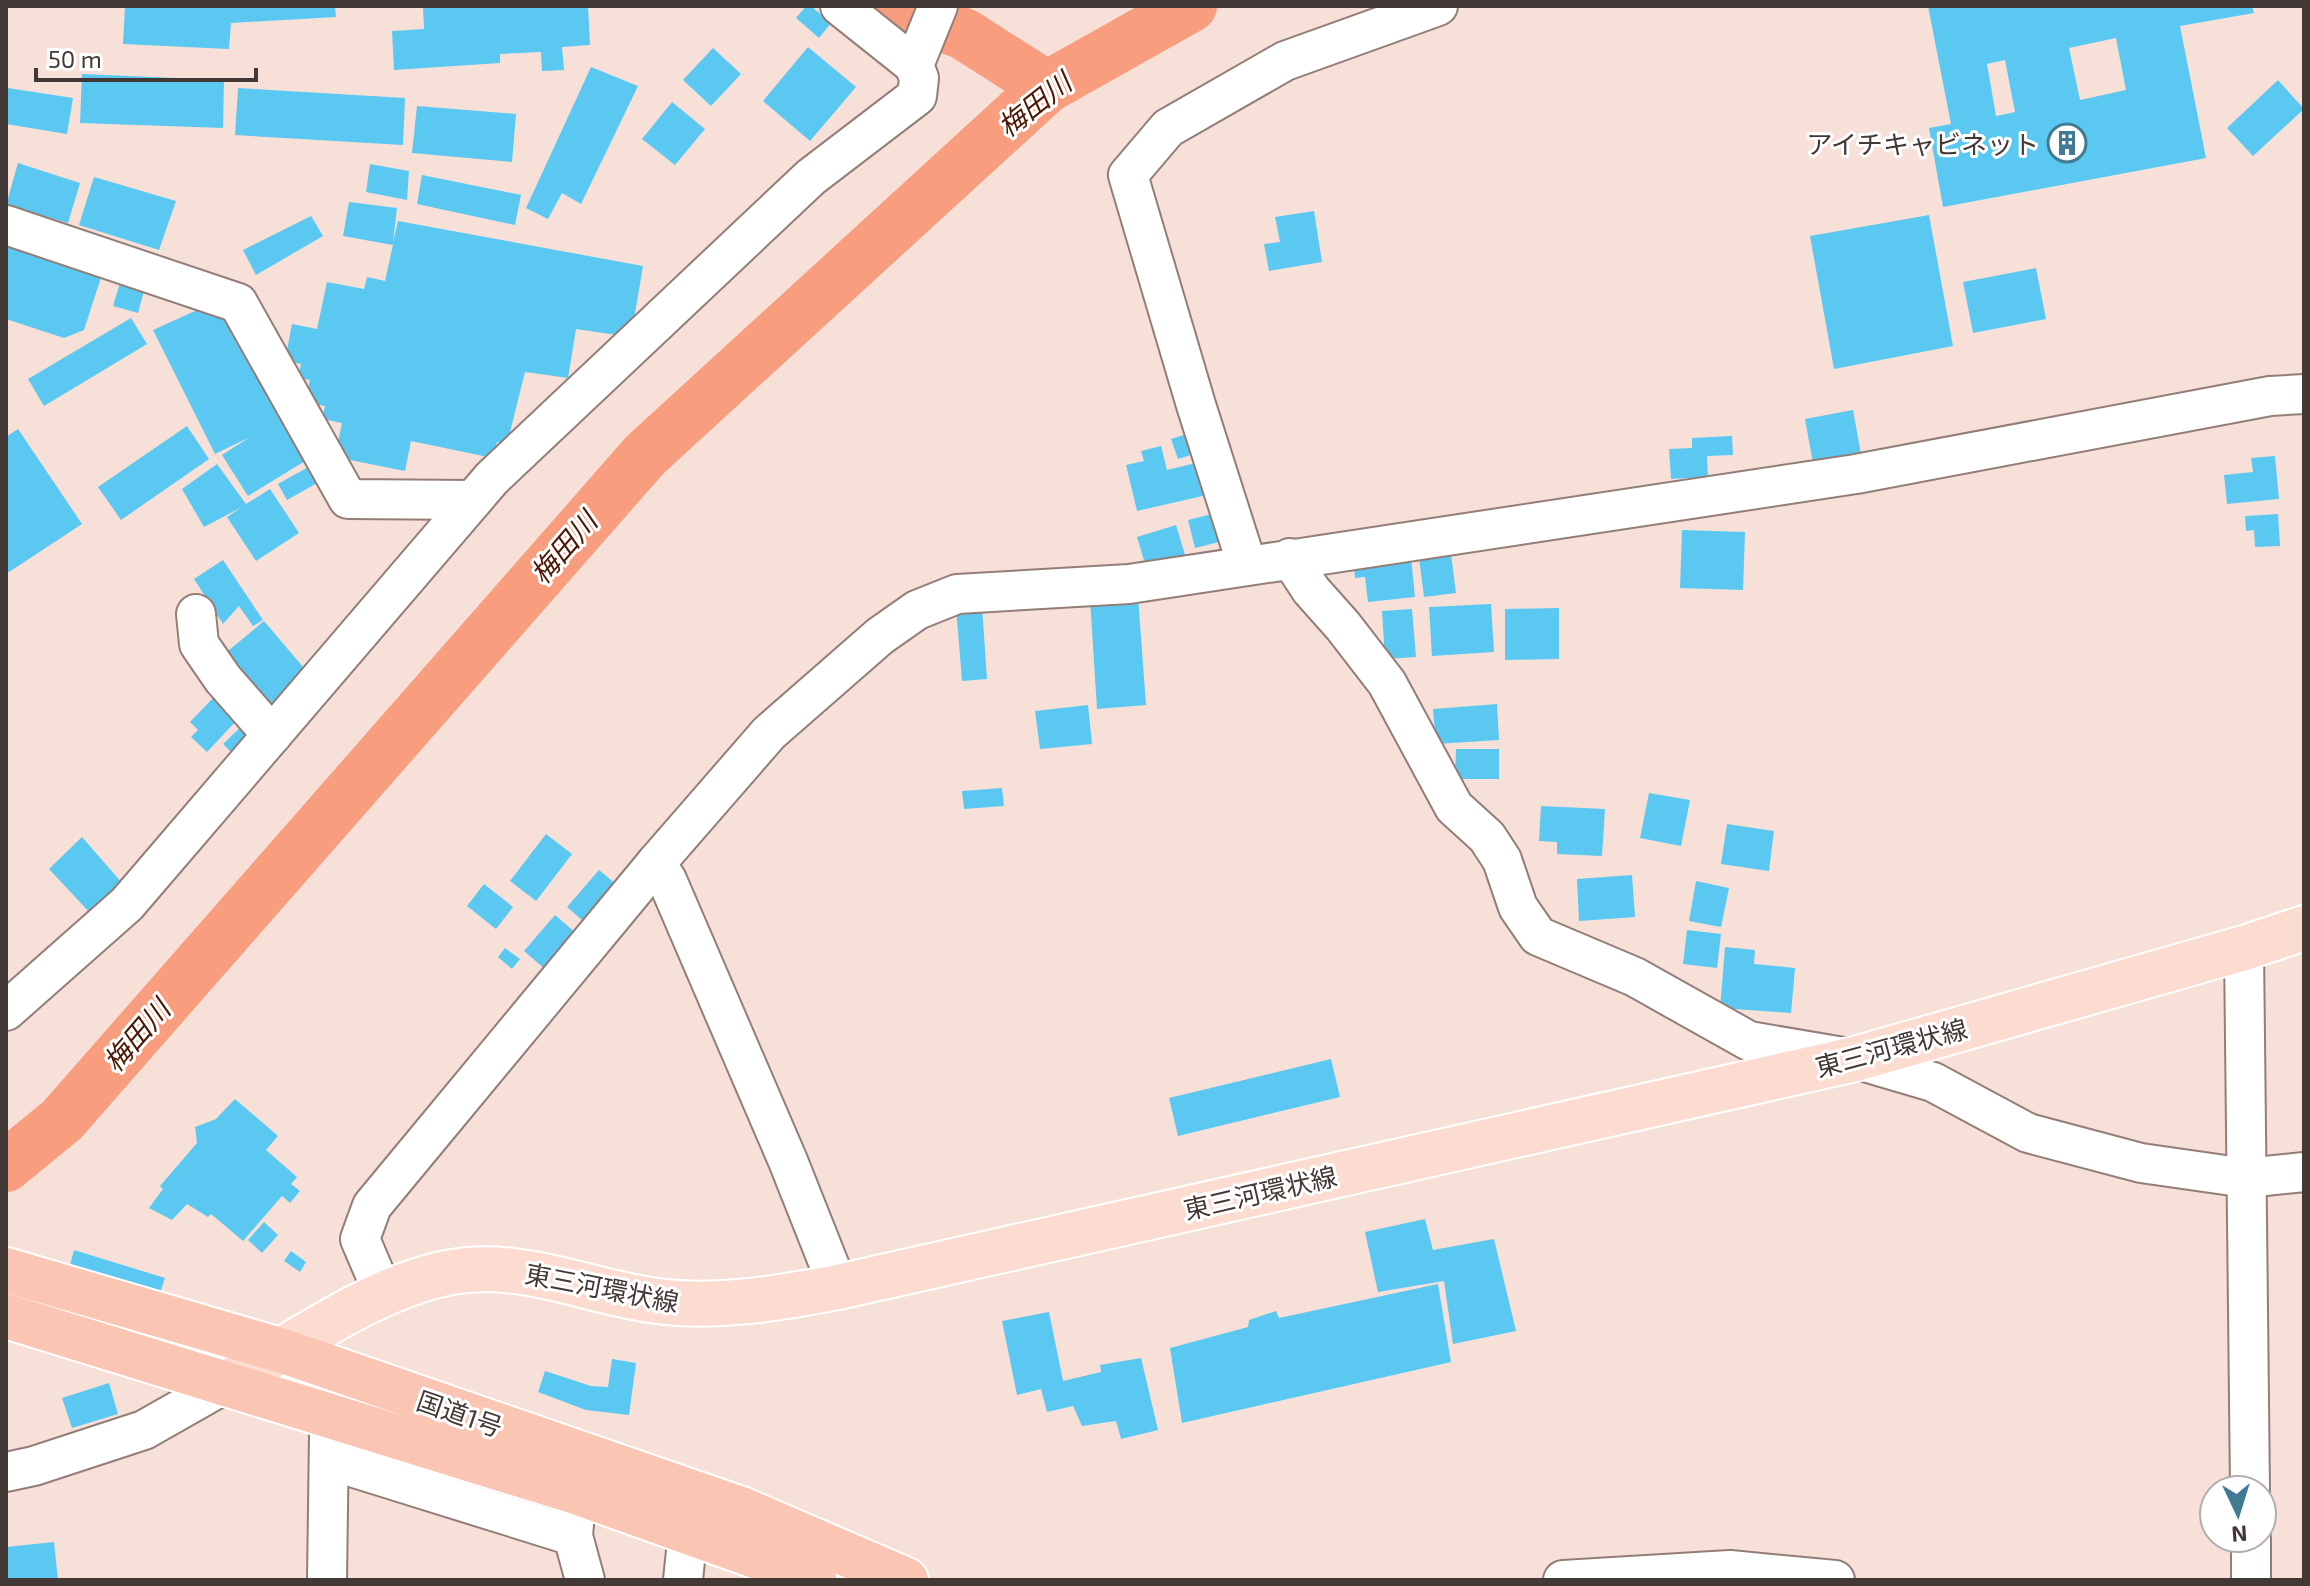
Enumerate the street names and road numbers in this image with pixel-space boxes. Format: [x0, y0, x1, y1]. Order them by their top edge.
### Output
street label: 東三河環状線 [1812, 1012, 1970, 1082]
street label: 東三河環状線 [1181, 1159, 1339, 1225]
street label: 東三河環状線 [522, 1257, 682, 1317]
street label: 国道1号 [413, 1384, 507, 1442]

